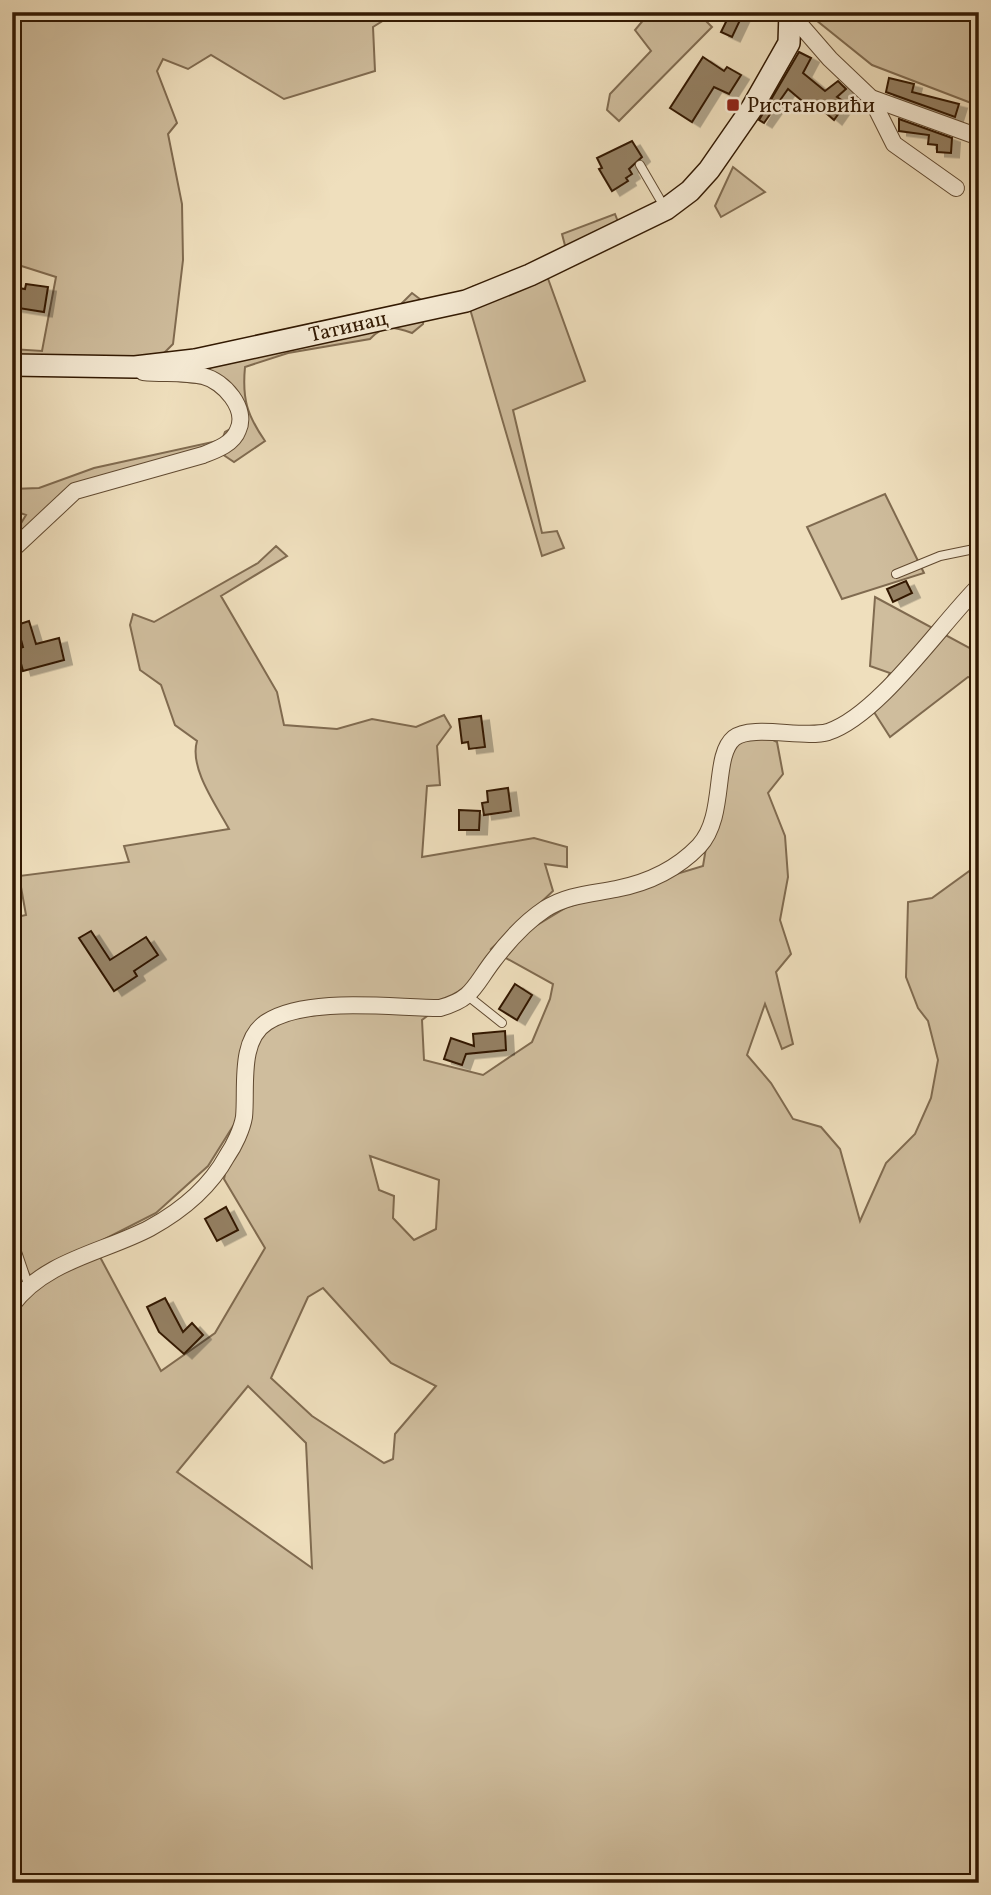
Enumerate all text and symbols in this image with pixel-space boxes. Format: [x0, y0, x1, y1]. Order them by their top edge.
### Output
place label: Ристановићи [747, 92, 875, 121]
marker: Ристановићи [725, 97, 741, 113]
street label: Татинац [306, 304, 391, 351]

